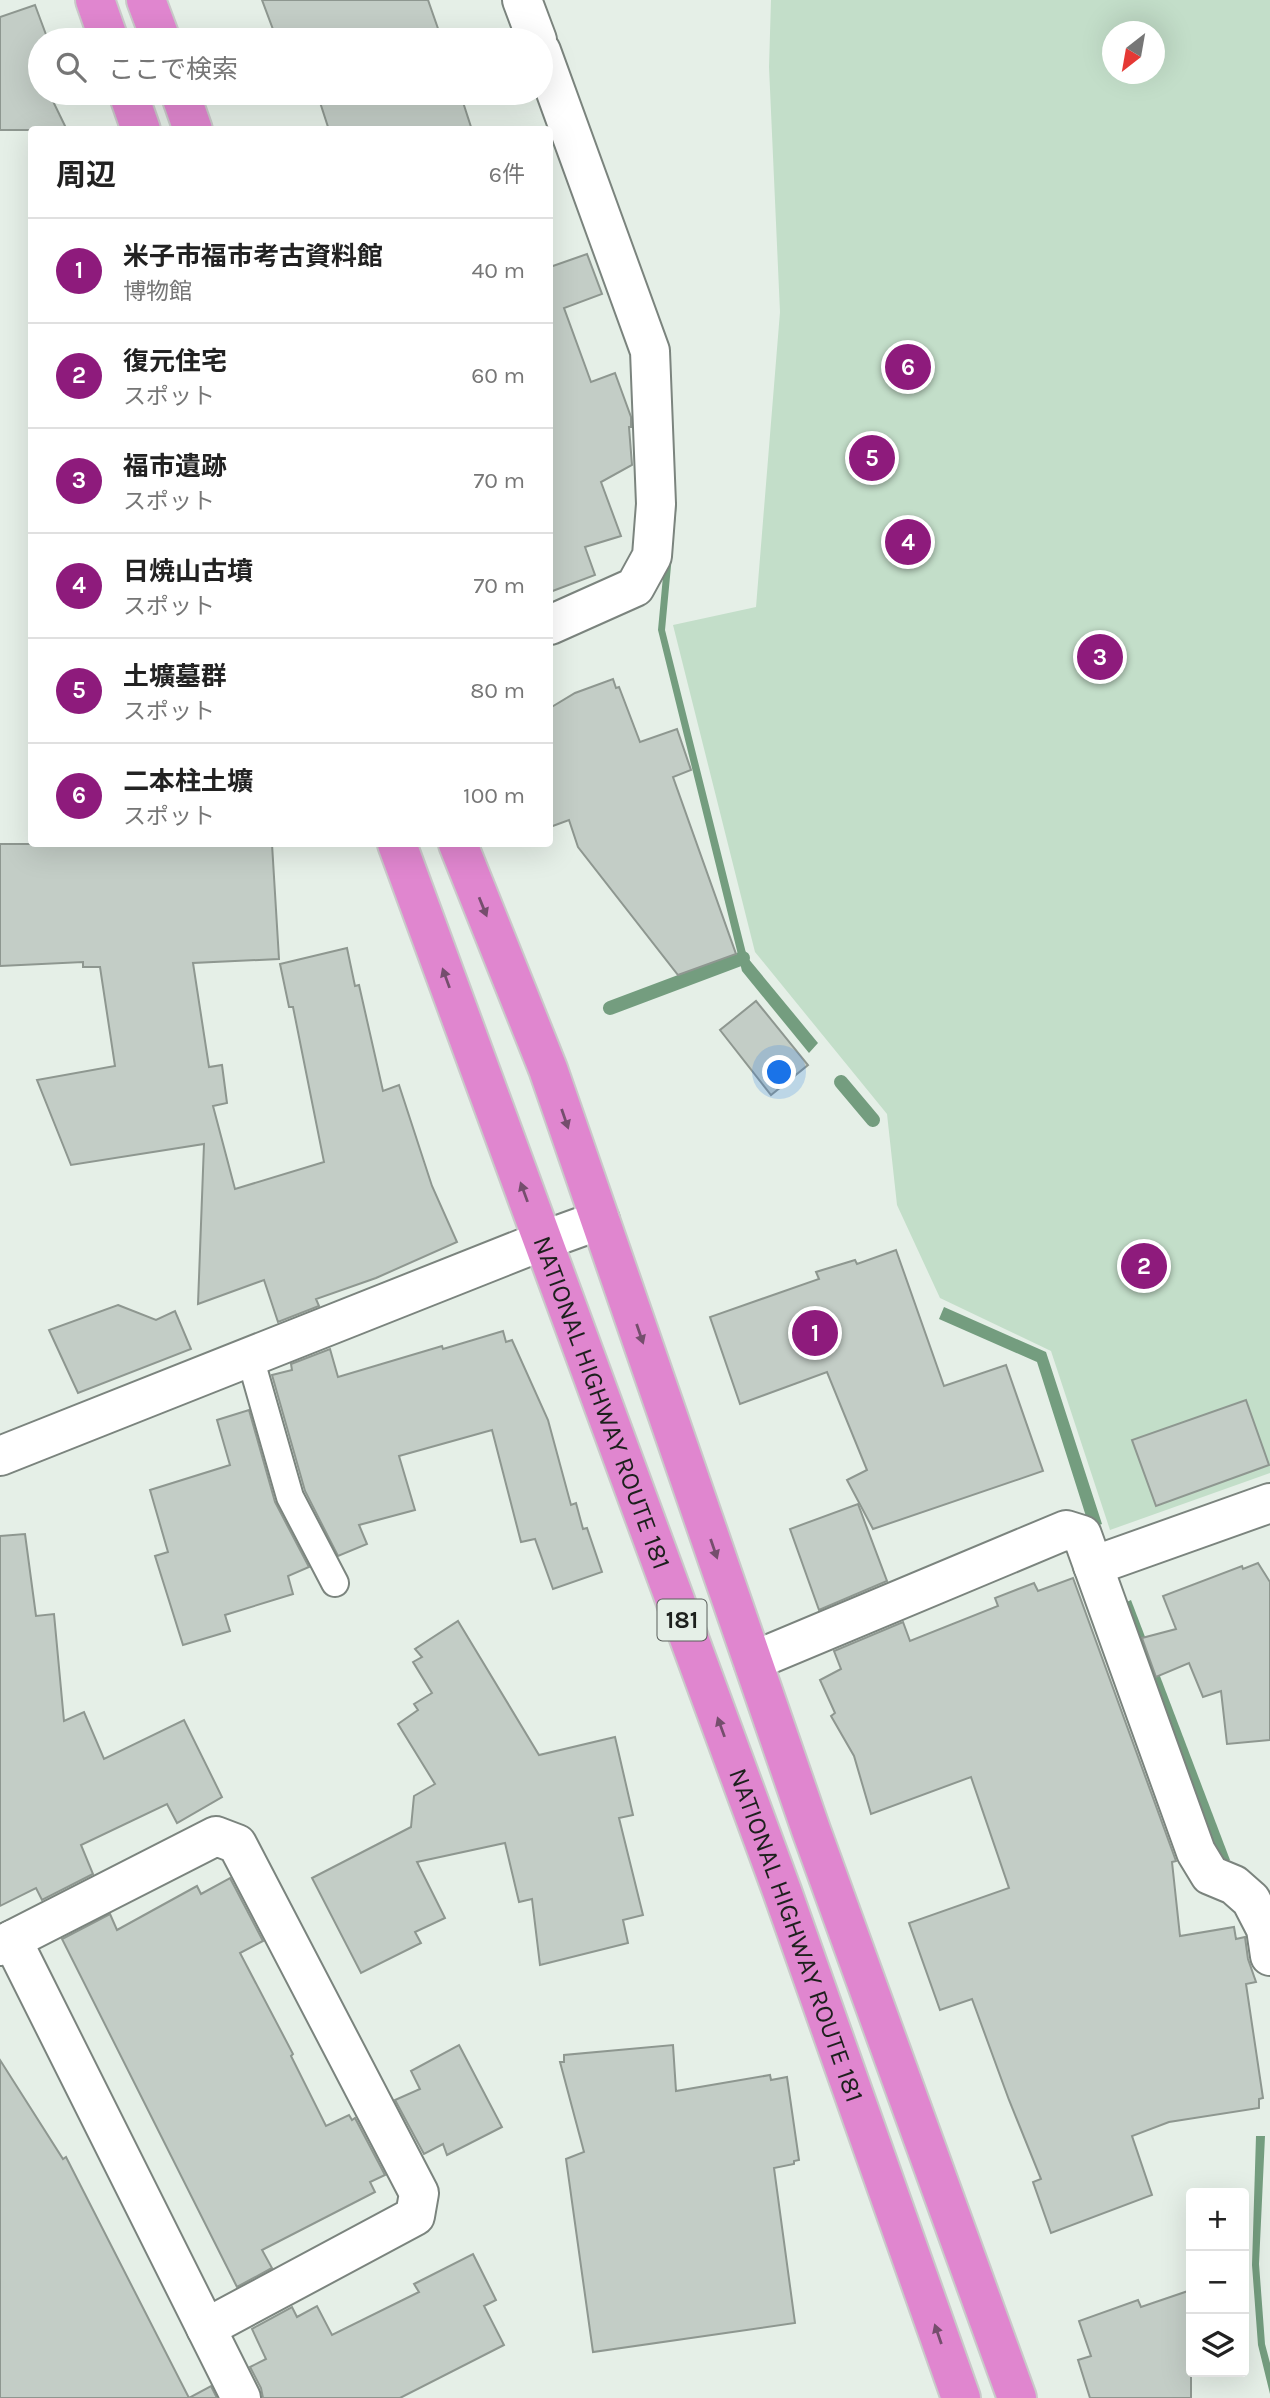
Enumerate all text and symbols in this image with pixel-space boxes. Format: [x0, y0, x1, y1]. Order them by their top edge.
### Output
north arrow [1102, 21, 1165, 84]
search box [28, 28, 553, 105]
icon: search [52, 48, 90, 86]
text: ここで検索 [108, 54, 238, 85]
text: 周辺 [56, 157, 116, 193]
text: 6件 [489, 161, 525, 188]
text: 米子市福市考古資料館 [123, 241, 383, 272]
text: 1 [75, 257, 83, 284]
text: 40 m [472, 257, 525, 284]
text: 博物館 [123, 278, 192, 305]
pin: 6 [885, 341, 931, 393]
text: 復元住宅 [123, 346, 227, 377]
text: 2 [72, 362, 86, 389]
text: 60 m [471, 362, 525, 389]
text: スポット [123, 383, 215, 410]
pin: 5 [849, 432, 895, 484]
text: 福市遺跡 [123, 451, 227, 482]
text: 3 [72, 467, 86, 494]
text: 70 m [474, 467, 525, 494]
text: スポット [123, 488, 215, 515]
pin: 4 [885, 516, 931, 568]
text: 日焼山古墳 [123, 556, 253, 587]
text: 4 [72, 572, 86, 599]
text: 70 m [474, 572, 525, 599]
text: スポット [123, 593, 215, 620]
pin: 3 [1077, 631, 1123, 683]
text: 土壙墓群 [123, 661, 227, 692]
text: 5 [72, 677, 86, 704]
text: 80 m [470, 677, 525, 704]
text: スポット [123, 698, 215, 725]
text: 二本柱土壙 [123, 766, 253, 797]
text: 6 [72, 782, 86, 809]
text: 100 m [463, 782, 525, 809]
text: スポット [123, 803, 215, 830]
one-way arrow [478, 897, 489, 918]
one-way arrow [440, 968, 451, 989]
your location [762, 1055, 796, 1089]
one-way arrow [560, 1109, 571, 1130]
one-way arrow [518, 1181, 529, 1202]
street label: NATIONAL HIGHWAY ROUTE 181 [527, 1232, 677, 1573]
pin: 2 [1121, 1240, 1167, 1292]
pin: 1 [792, 1307, 838, 1359]
one-way arrow [635, 1324, 646, 1345]
one-way arrow [709, 1539, 720, 1560]
road number: 181 [658, 1600, 706, 1640]
one-way arrow [716, 1717, 727, 1738]
street label: NATIONAL HIGHWAY ROUTE 181 [722, 1764, 870, 2106]
map controls [1186, 2188, 1249, 2377]
button: + [1186, 2188, 1249, 2251]
button: − [1186, 2251, 1249, 2314]
button: layers [1186, 2314, 1249, 2377]
one-way arrow [932, 2323, 943, 2344]

